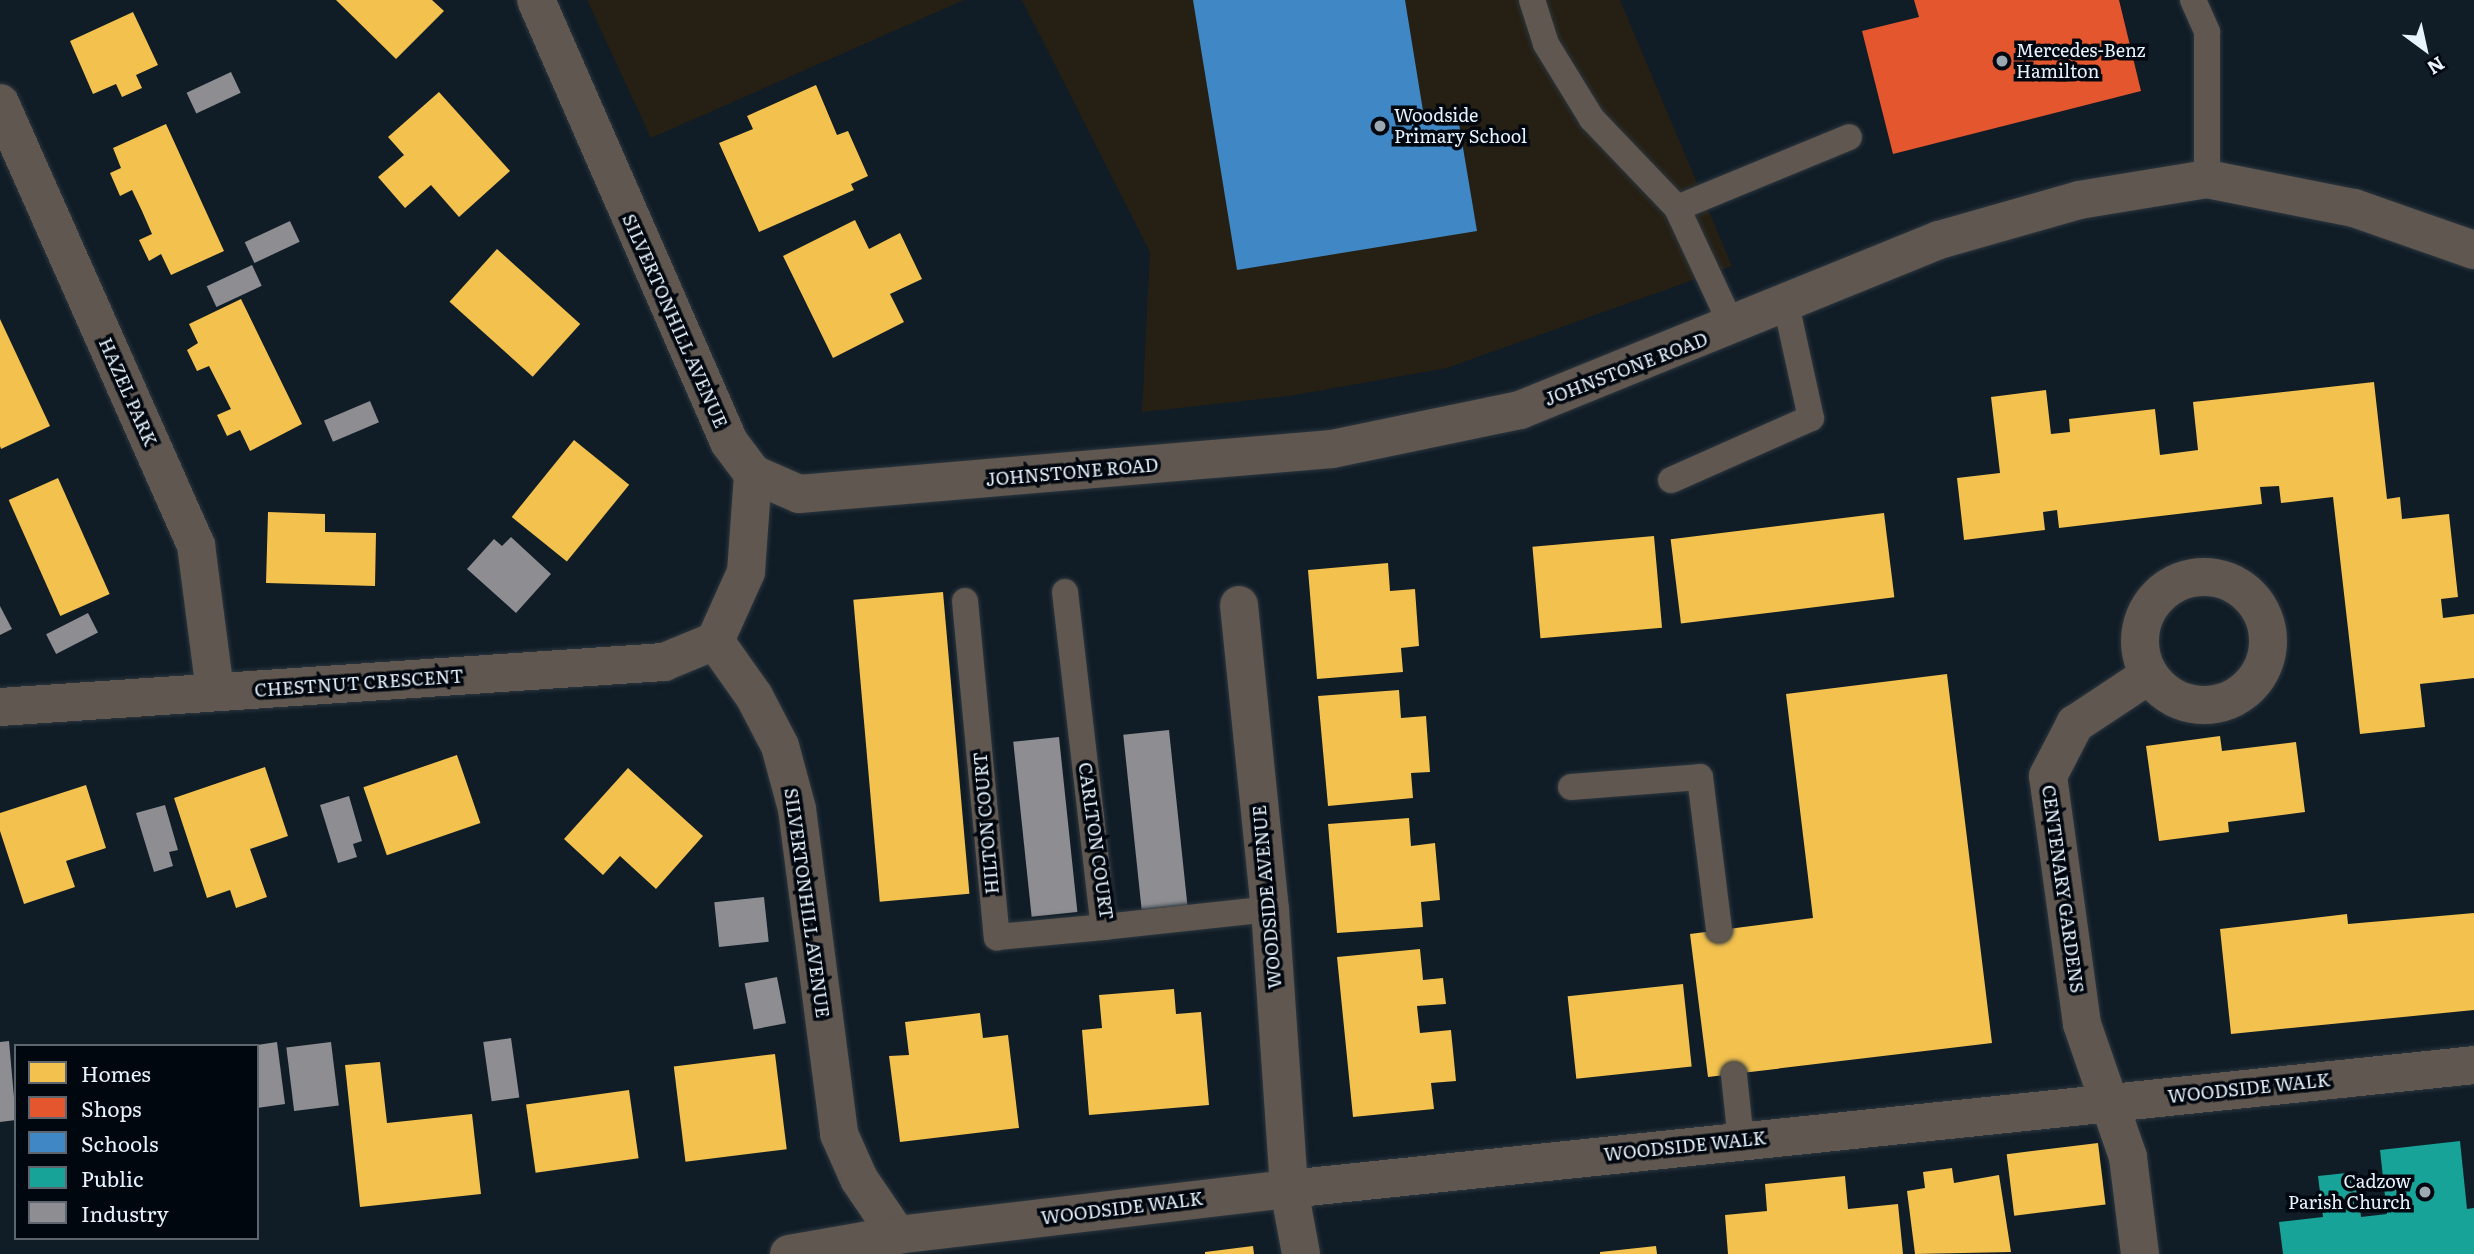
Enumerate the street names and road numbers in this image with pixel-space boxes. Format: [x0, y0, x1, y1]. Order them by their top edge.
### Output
street label: SILVERTONHILL AVENUE [618, 211, 732, 431]
street label: JOHNSTONE ROAD [1541, 328, 1711, 410]
street label: HAZEL PARK [94, 334, 162, 450]
street label: JOHNSTONE ROAD [985, 454, 1159, 490]
street label: CHESTNUT CRESCENT [254, 665, 464, 701]
street label: HILTON COURT [969, 751, 1003, 895]
street label: CARLTON COURT [1074, 761, 1118, 921]
street label: CENTENARY GARDENS [2038, 784, 2088, 994]
street label: SILVERTONHILL AVENUE [780, 787, 834, 1019]
street label: WOODSIDE AVENUE [1248, 804, 1286, 990]
street label: WOODSIDE WALK [2167, 1069, 2331, 1107]
street label: WOODSIDE WALK [1603, 1127, 1767, 1165]
street label: WOODSIDE WALK [1040, 1187, 1204, 1229]

